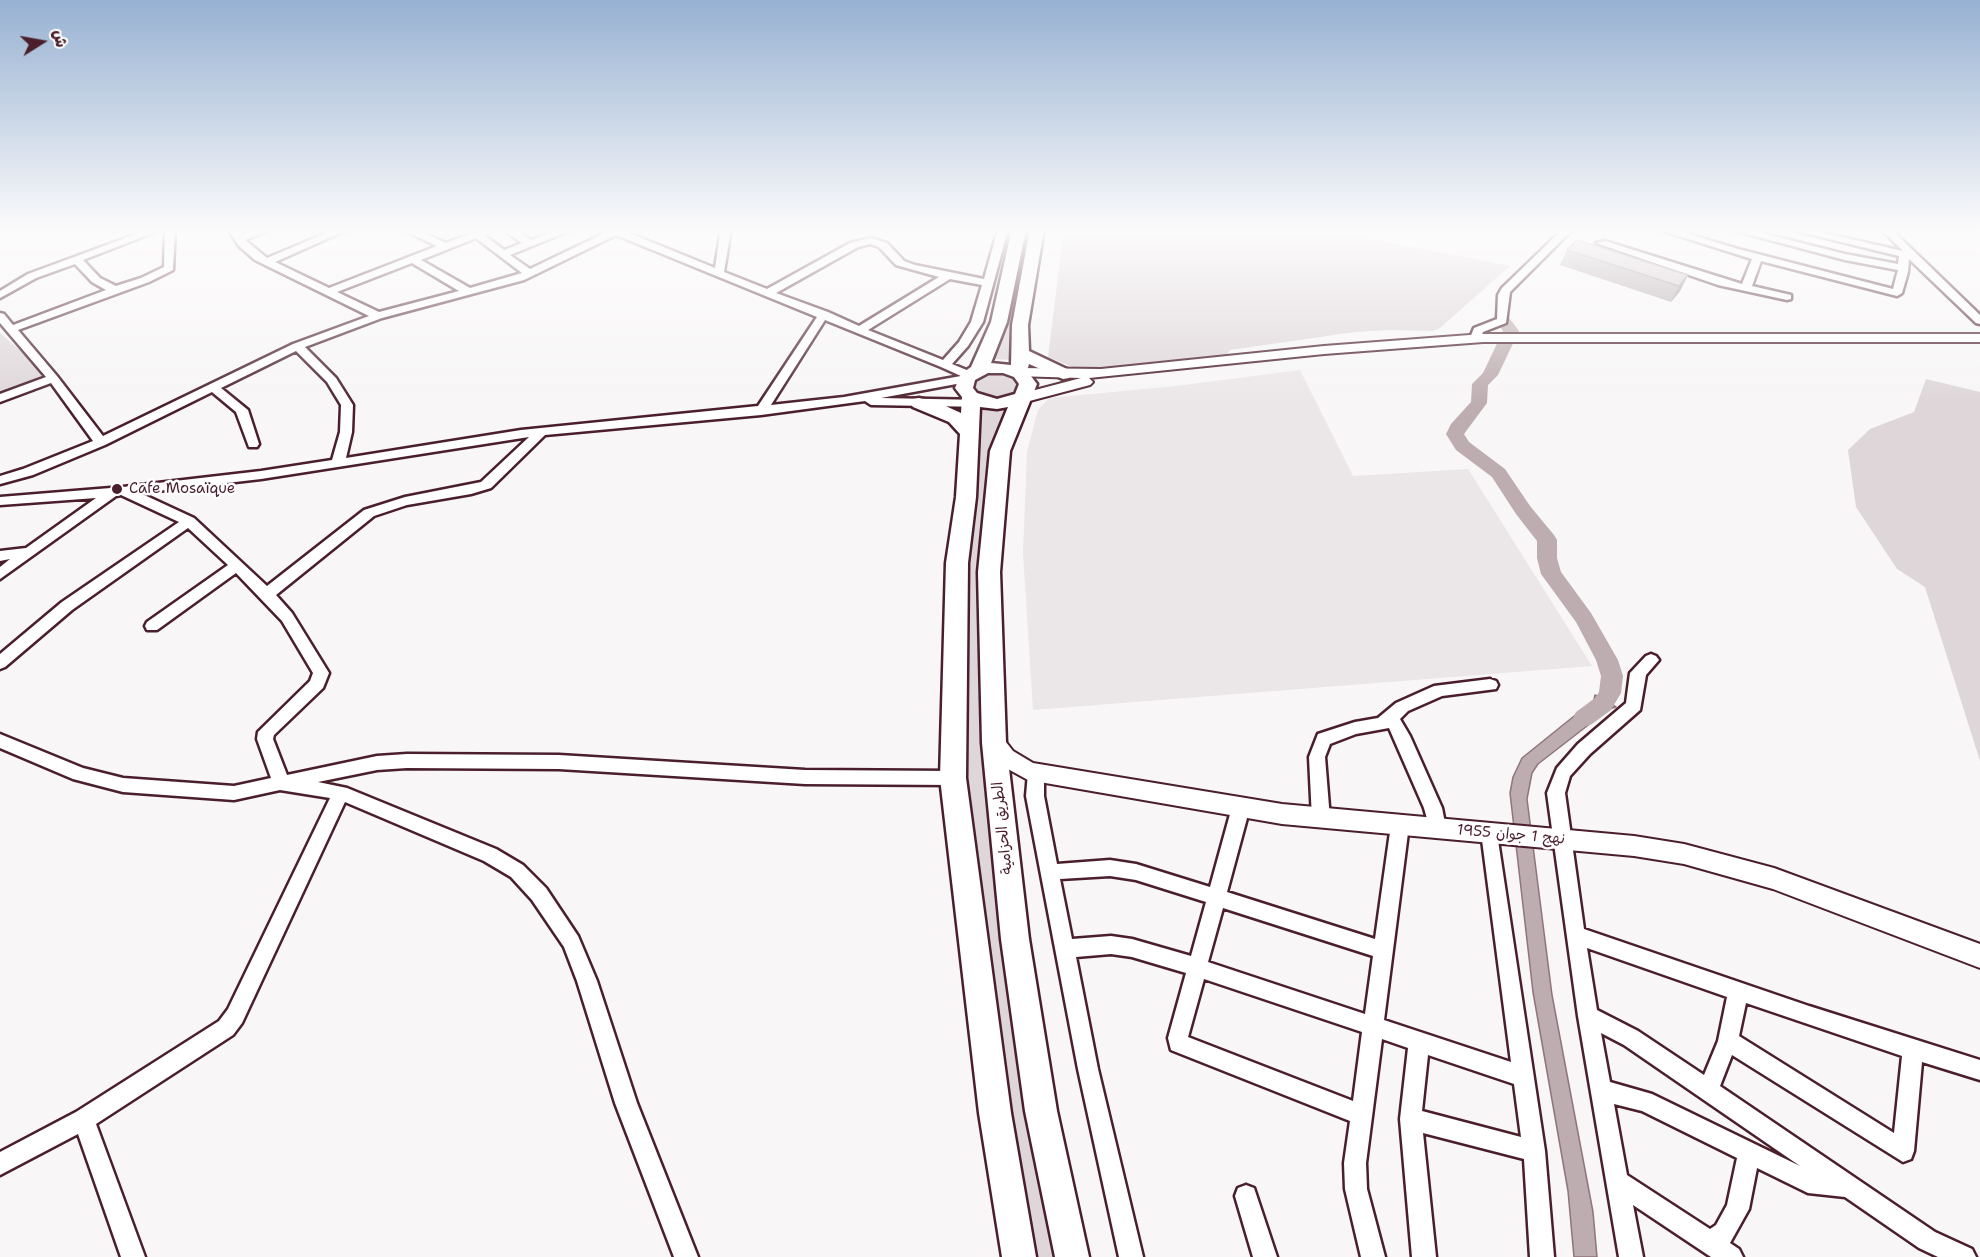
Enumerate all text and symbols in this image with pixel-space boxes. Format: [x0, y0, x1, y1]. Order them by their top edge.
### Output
north arrow [12, 12, 72, 72]
text: ش [48, 28, 72, 49]
place label: Cafe Mosaïque [129, 480, 235, 498]
marker: Cafe Mosaïque [110, 482, 124, 496]
street label: الطريق الحزامية [989, 781, 1017, 875]
street label: نهج 1 جوان 1955 [1456, 821, 1566, 849]

